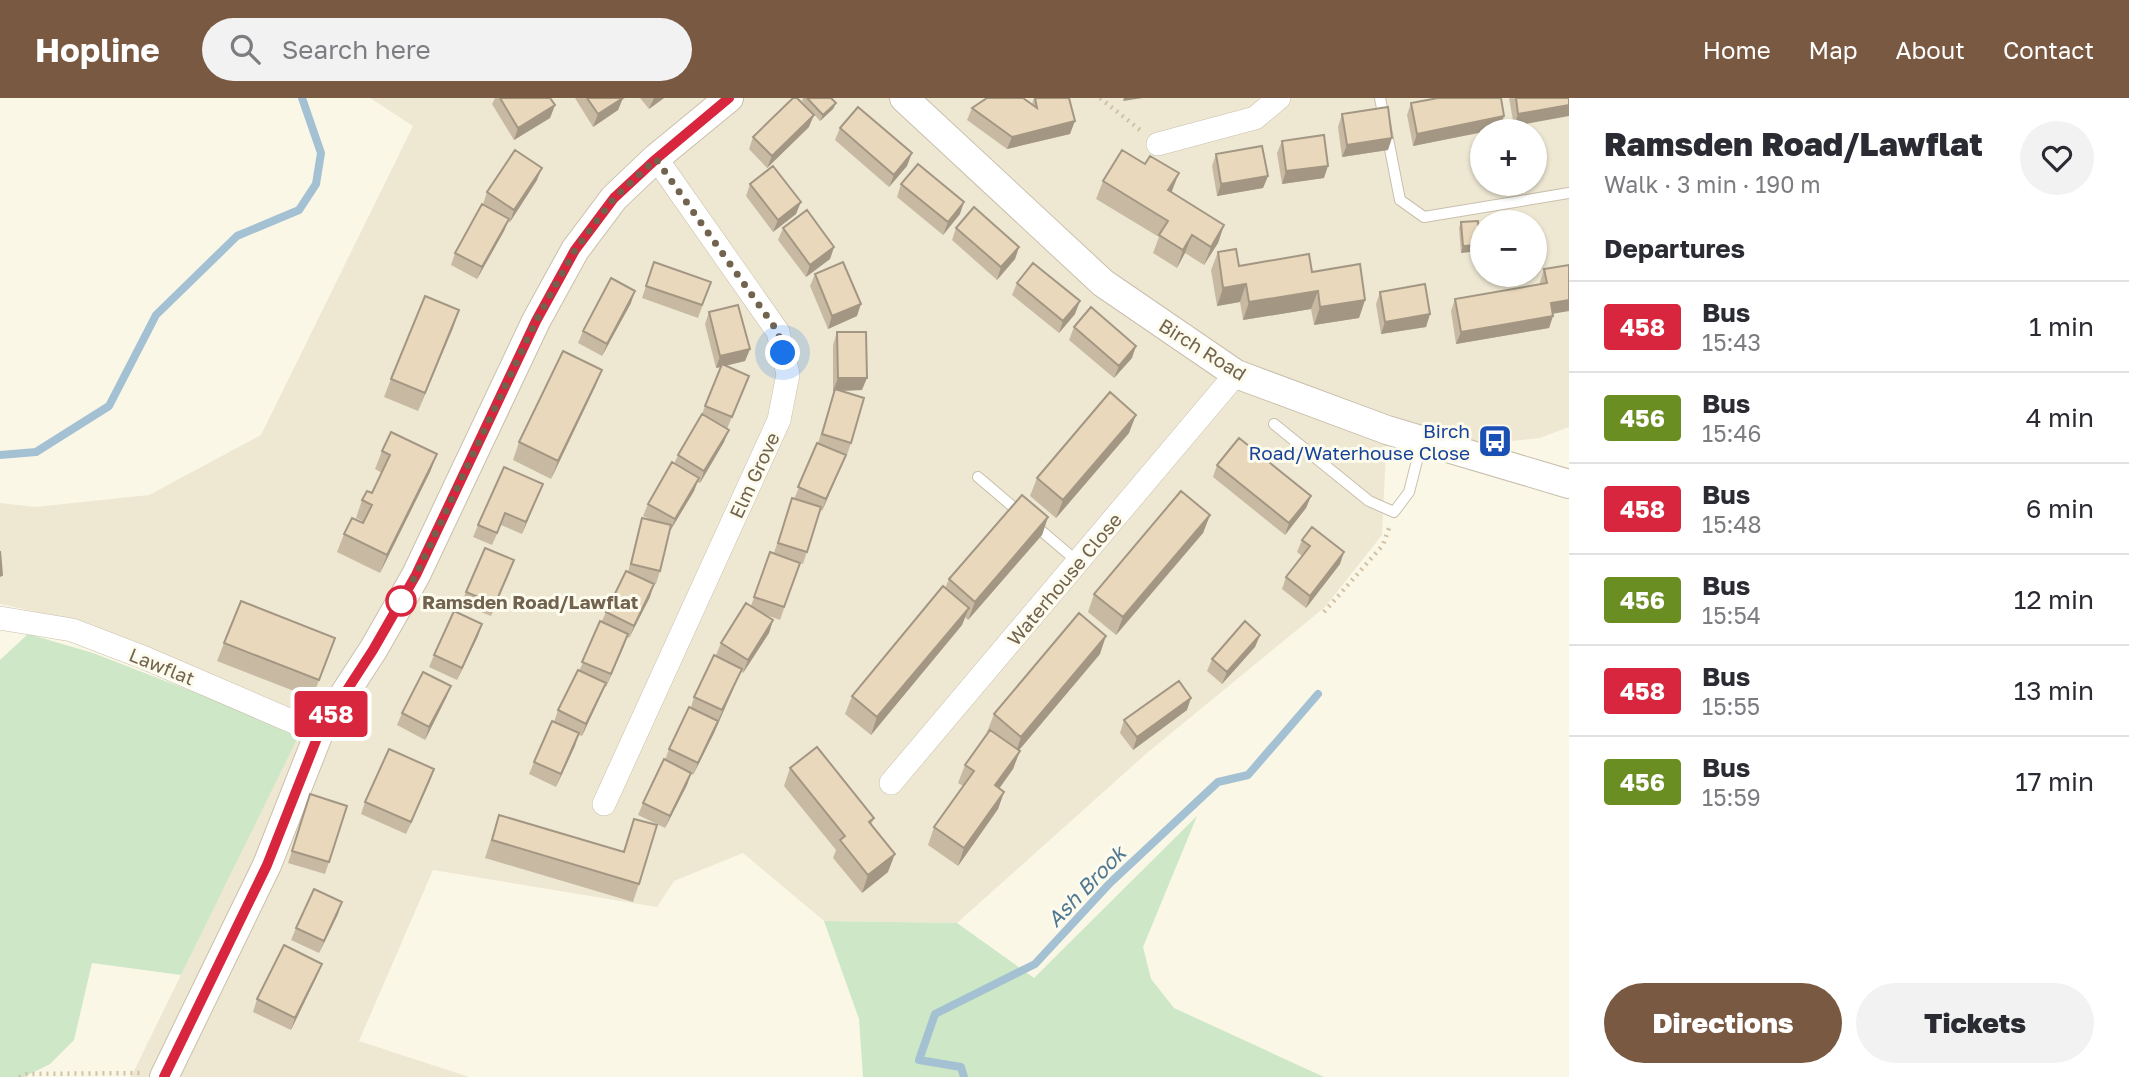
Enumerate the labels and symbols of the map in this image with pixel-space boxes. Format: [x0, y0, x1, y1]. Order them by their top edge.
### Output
street label: Birch Road [1155, 313, 1251, 385]
your location [765, 335, 800, 370]
place label: Birch Road/Waterhouse Close [1249, 419, 1470, 464]
bus stop icon: Birch Road/Waterhouse Close [1476, 422, 1514, 460]
street label: Elm Grove [724, 428, 784, 522]
street label: Waterhouse Close [1002, 508, 1126, 650]
marker: Ramsden Road/Lawflat [386, 586, 416, 616]
place label: Ramsden Road/Lawflat [422, 590, 639, 613]
street label: Lawflat [126, 643, 198, 689]
line badge: 458 [291, 691, 371, 737]
water label: Ash Brook [1041, 839, 1132, 932]

